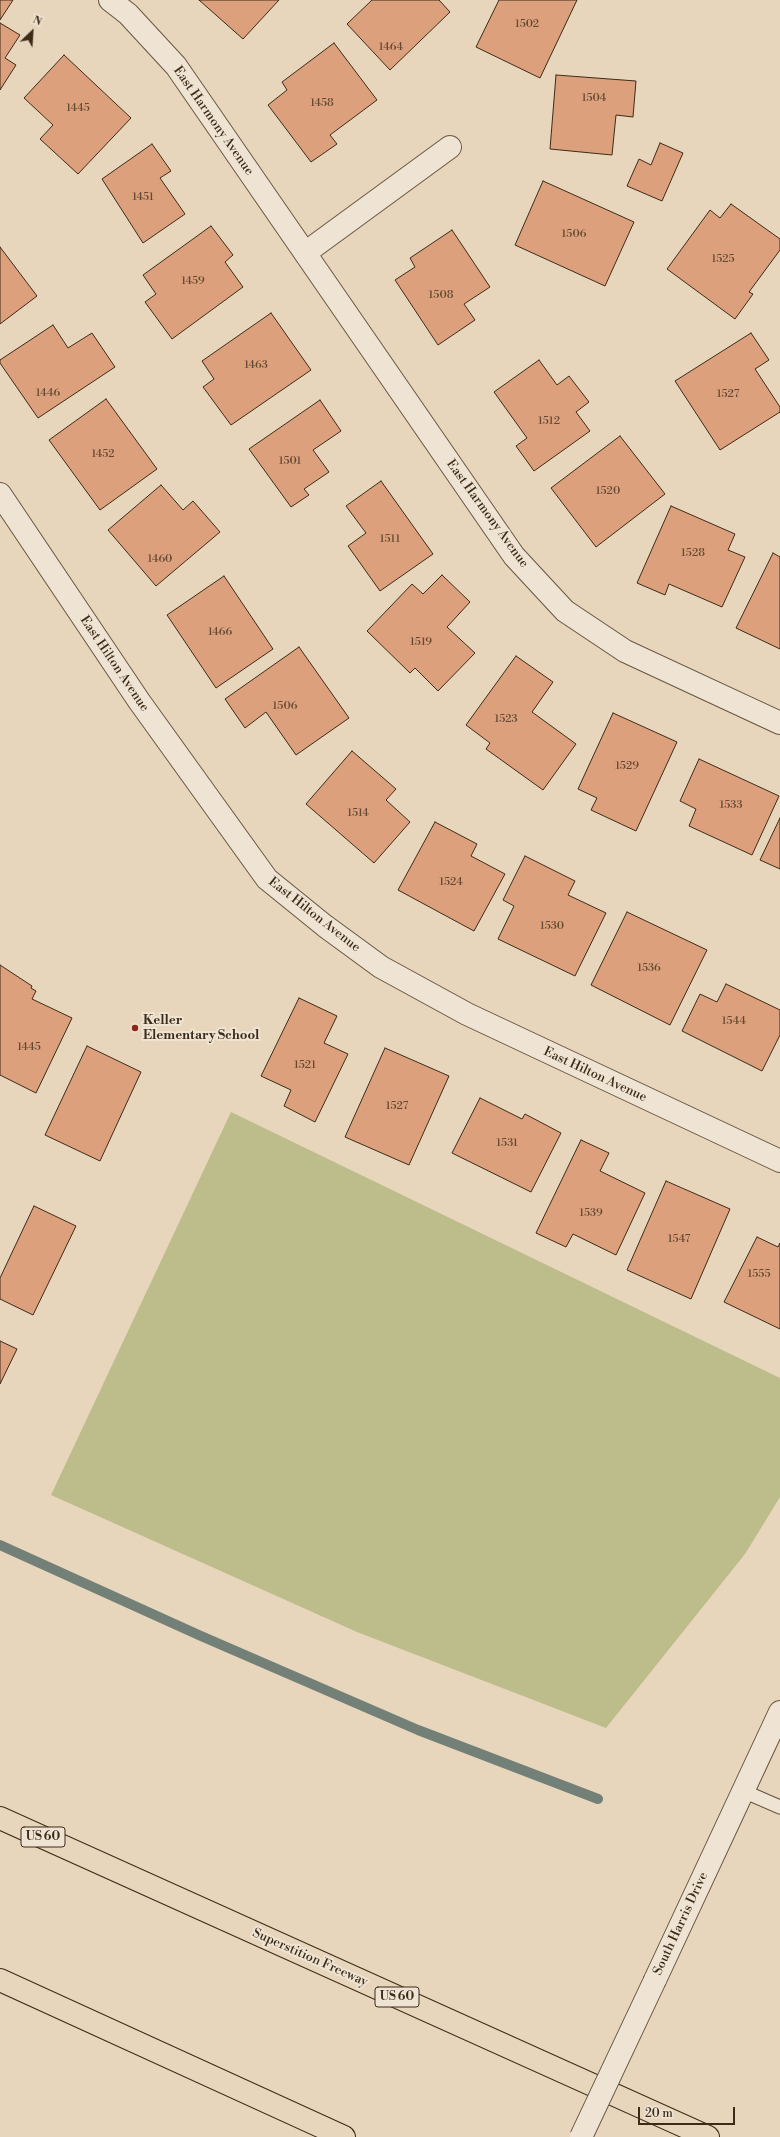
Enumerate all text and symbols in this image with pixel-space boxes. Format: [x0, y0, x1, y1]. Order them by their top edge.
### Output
north arrow [12, 12, 52, 52]
text: N [30, 13, 44, 29]
house number: 1502 [515, 17, 539, 31]
house number: 1464 [379, 40, 403, 54]
street label: East Harmony Avenue [169, 63, 257, 179]
house number: 1504 [582, 91, 606, 105]
house number: 1458 [310, 96, 334, 110]
house number: 1445 [66, 101, 90, 115]
house number: 1451 [132, 190, 154, 204]
house number: 1506 [562, 227, 586, 241]
house number: 1525 [711, 252, 735, 266]
house number: 1459 [181, 274, 205, 288]
house number: 1508 [429, 288, 453, 302]
house number: 1463 [244, 358, 268, 372]
house number: 1446 [36, 386, 60, 400]
house number: 1527 [717, 387, 739, 401]
house number: 1512 [538, 414, 560, 428]
house number: 1452 [91, 447, 115, 461]
house number: 1501 [279, 454, 301, 468]
street label: East Harmony Avenue [443, 457, 531, 571]
house number: 1520 [596, 484, 620, 498]
house number: 1511 [380, 532, 400, 546]
house number: 1528 [681, 546, 705, 560]
house number: 1460 [148, 552, 172, 566]
street label: East Hilton Avenue [76, 613, 152, 715]
house number: 1466 [208, 625, 232, 639]
house number: 1519 [410, 635, 432, 649]
house number: 1506 [273, 699, 297, 713]
house number: 1523 [494, 712, 518, 726]
house number: 1529 [615, 759, 639, 773]
house number: 1533 [720, 798, 742, 812]
house number: 1514 [347, 806, 369, 820]
street label: East Hilton Avenue [265, 874, 363, 956]
house number: 1524 [439, 875, 463, 889]
house number: 1530 [540, 919, 564, 933]
house number: 1536 [637, 961, 661, 975]
place label: Keller Elementary School [143, 1013, 259, 1044]
house number: 1544 [722, 1014, 746, 1028]
marker: Keller Elementary School [130, 1023, 140, 1033]
house number: 1445 [17, 1040, 41, 1054]
street label: East Hilton Avenue [541, 1044, 649, 1106]
house number: 1521 [294, 1058, 316, 1072]
house number: 1527 [386, 1099, 408, 1113]
house number: 1531 [496, 1136, 518, 1150]
house number: 1539 [579, 1206, 603, 1220]
house number: 1547 [668, 1232, 690, 1246]
house number: 1555 [748, 1267, 770, 1281]
road number: US 60 [21, 1827, 65, 1847]
street label: South Harris Drive [650, 1870, 712, 1978]
street label: Superstition Freeway [250, 1926, 370, 1990]
road number: US 60 [375, 1987, 419, 2007]
scale bar [640, 2099, 737, 2125]
text: 20 m [645, 2106, 673, 2121]

